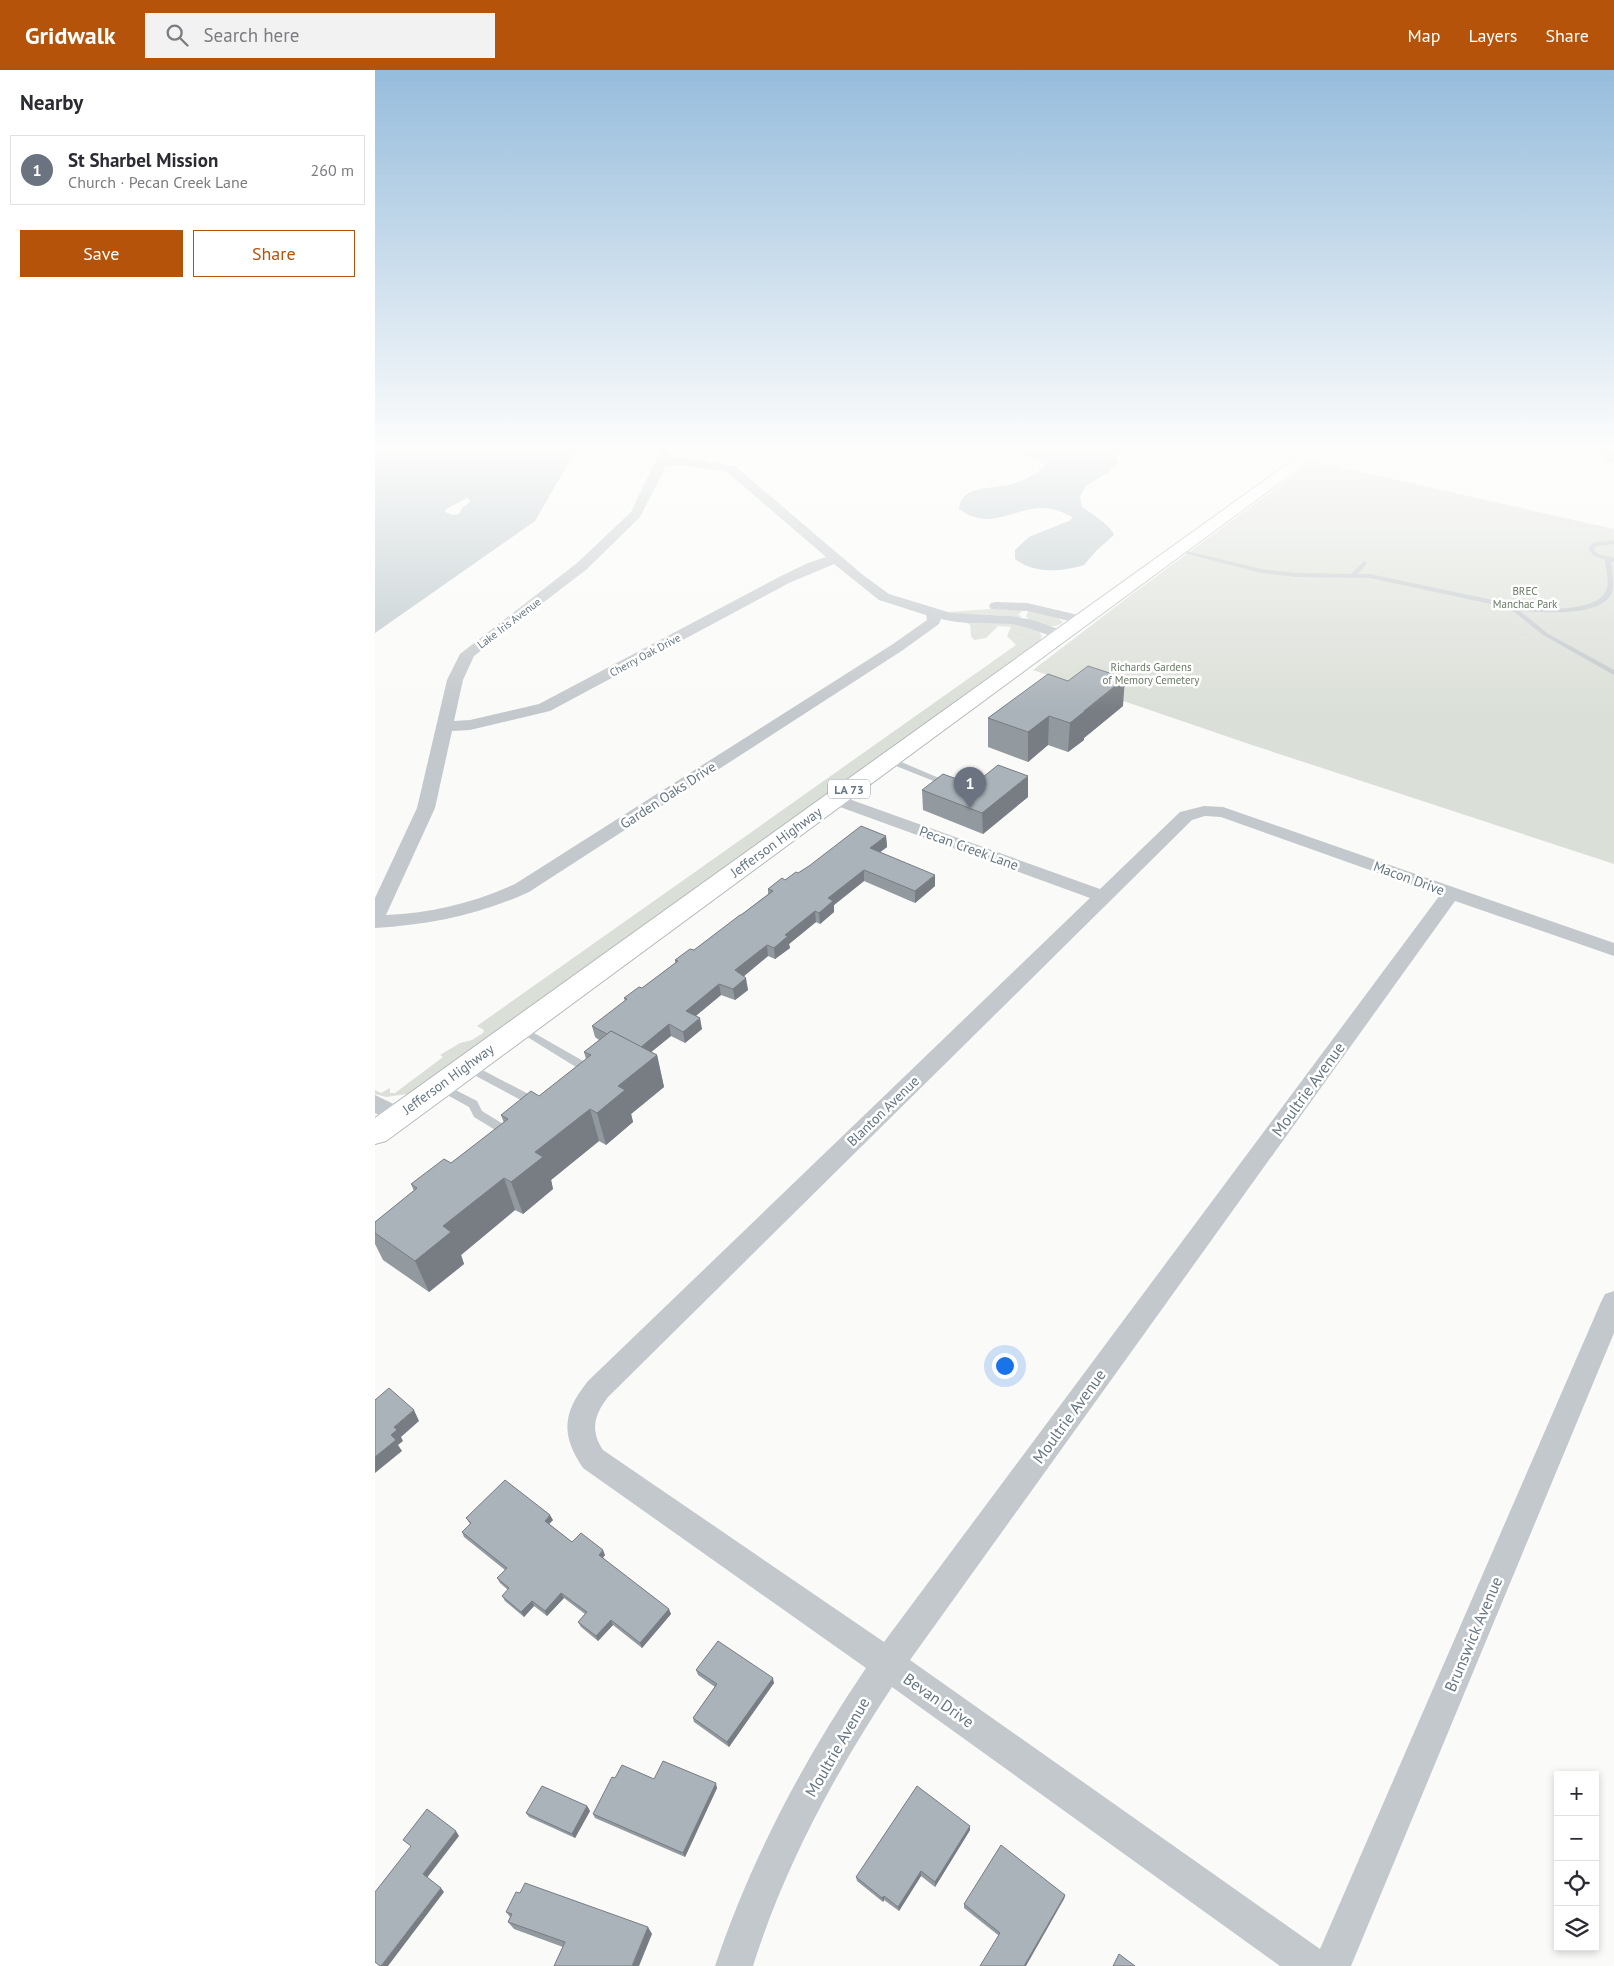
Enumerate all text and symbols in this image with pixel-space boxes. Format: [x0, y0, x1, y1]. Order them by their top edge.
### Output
search box [145, 13, 495, 58]
text: Gridwalk [25, 20, 115, 51]
icon: search [163, 21, 191, 49]
text: Search here [203, 23, 299, 47]
text: Map [1408, 24, 1440, 47]
text: Layers [1468, 24, 1517, 47]
text: Share [1545, 24, 1589, 47]
text: Nearby [20, 89, 83, 116]
text: St Sharbel Mission [68, 148, 218, 172]
text: 1 [32, 160, 42, 180]
text: 260 m [311, 160, 354, 180]
text: Church · Pecan Creek Lane [68, 172, 248, 192]
button: Save [20, 230, 183, 277]
button: Share [193, 230, 355, 277]
park label: BREC Manchac Park [1493, 584, 1558, 611]
street label: Lake Iris Avenue [474, 594, 544, 651]
street label: Cherry Oak Drive [607, 630, 683, 680]
park label: Richards Gardens of Memory Cemetery [1103, 660, 1200, 687]
street label: Garden Oaks Drive [617, 757, 719, 833]
pin: 1 [954, 767, 986, 808]
road number: LA 73 [828, 780, 870, 799]
street label: Jefferson Highway [726, 802, 826, 882]
street label: Pecan Creek Lane [917, 822, 1021, 874]
street label: Macon Drive [1371, 857, 1447, 899]
street label: Moultrie Avenue [1267, 1038, 1349, 1140]
street label: Jefferson Highway [398, 1039, 498, 1119]
street label: Blanton Avenue [843, 1072, 923, 1150]
your location [992, 1353, 1018, 1379]
street label: Moultrie Avenue [1028, 1365, 1110, 1467]
street label: Brunswick Avenue [1440, 1573, 1506, 1695]
street label: Bevan Drive [900, 1668, 978, 1732]
street label: Moultrie Avenue [800, 1694, 874, 1800]
map controls [1554, 1771, 1599, 1951]
button: + [1554, 1771, 1599, 1816]
button: − [1554, 1816, 1599, 1861]
button: locate [1554, 1861, 1599, 1906]
button: layers [1554, 1906, 1599, 1951]

